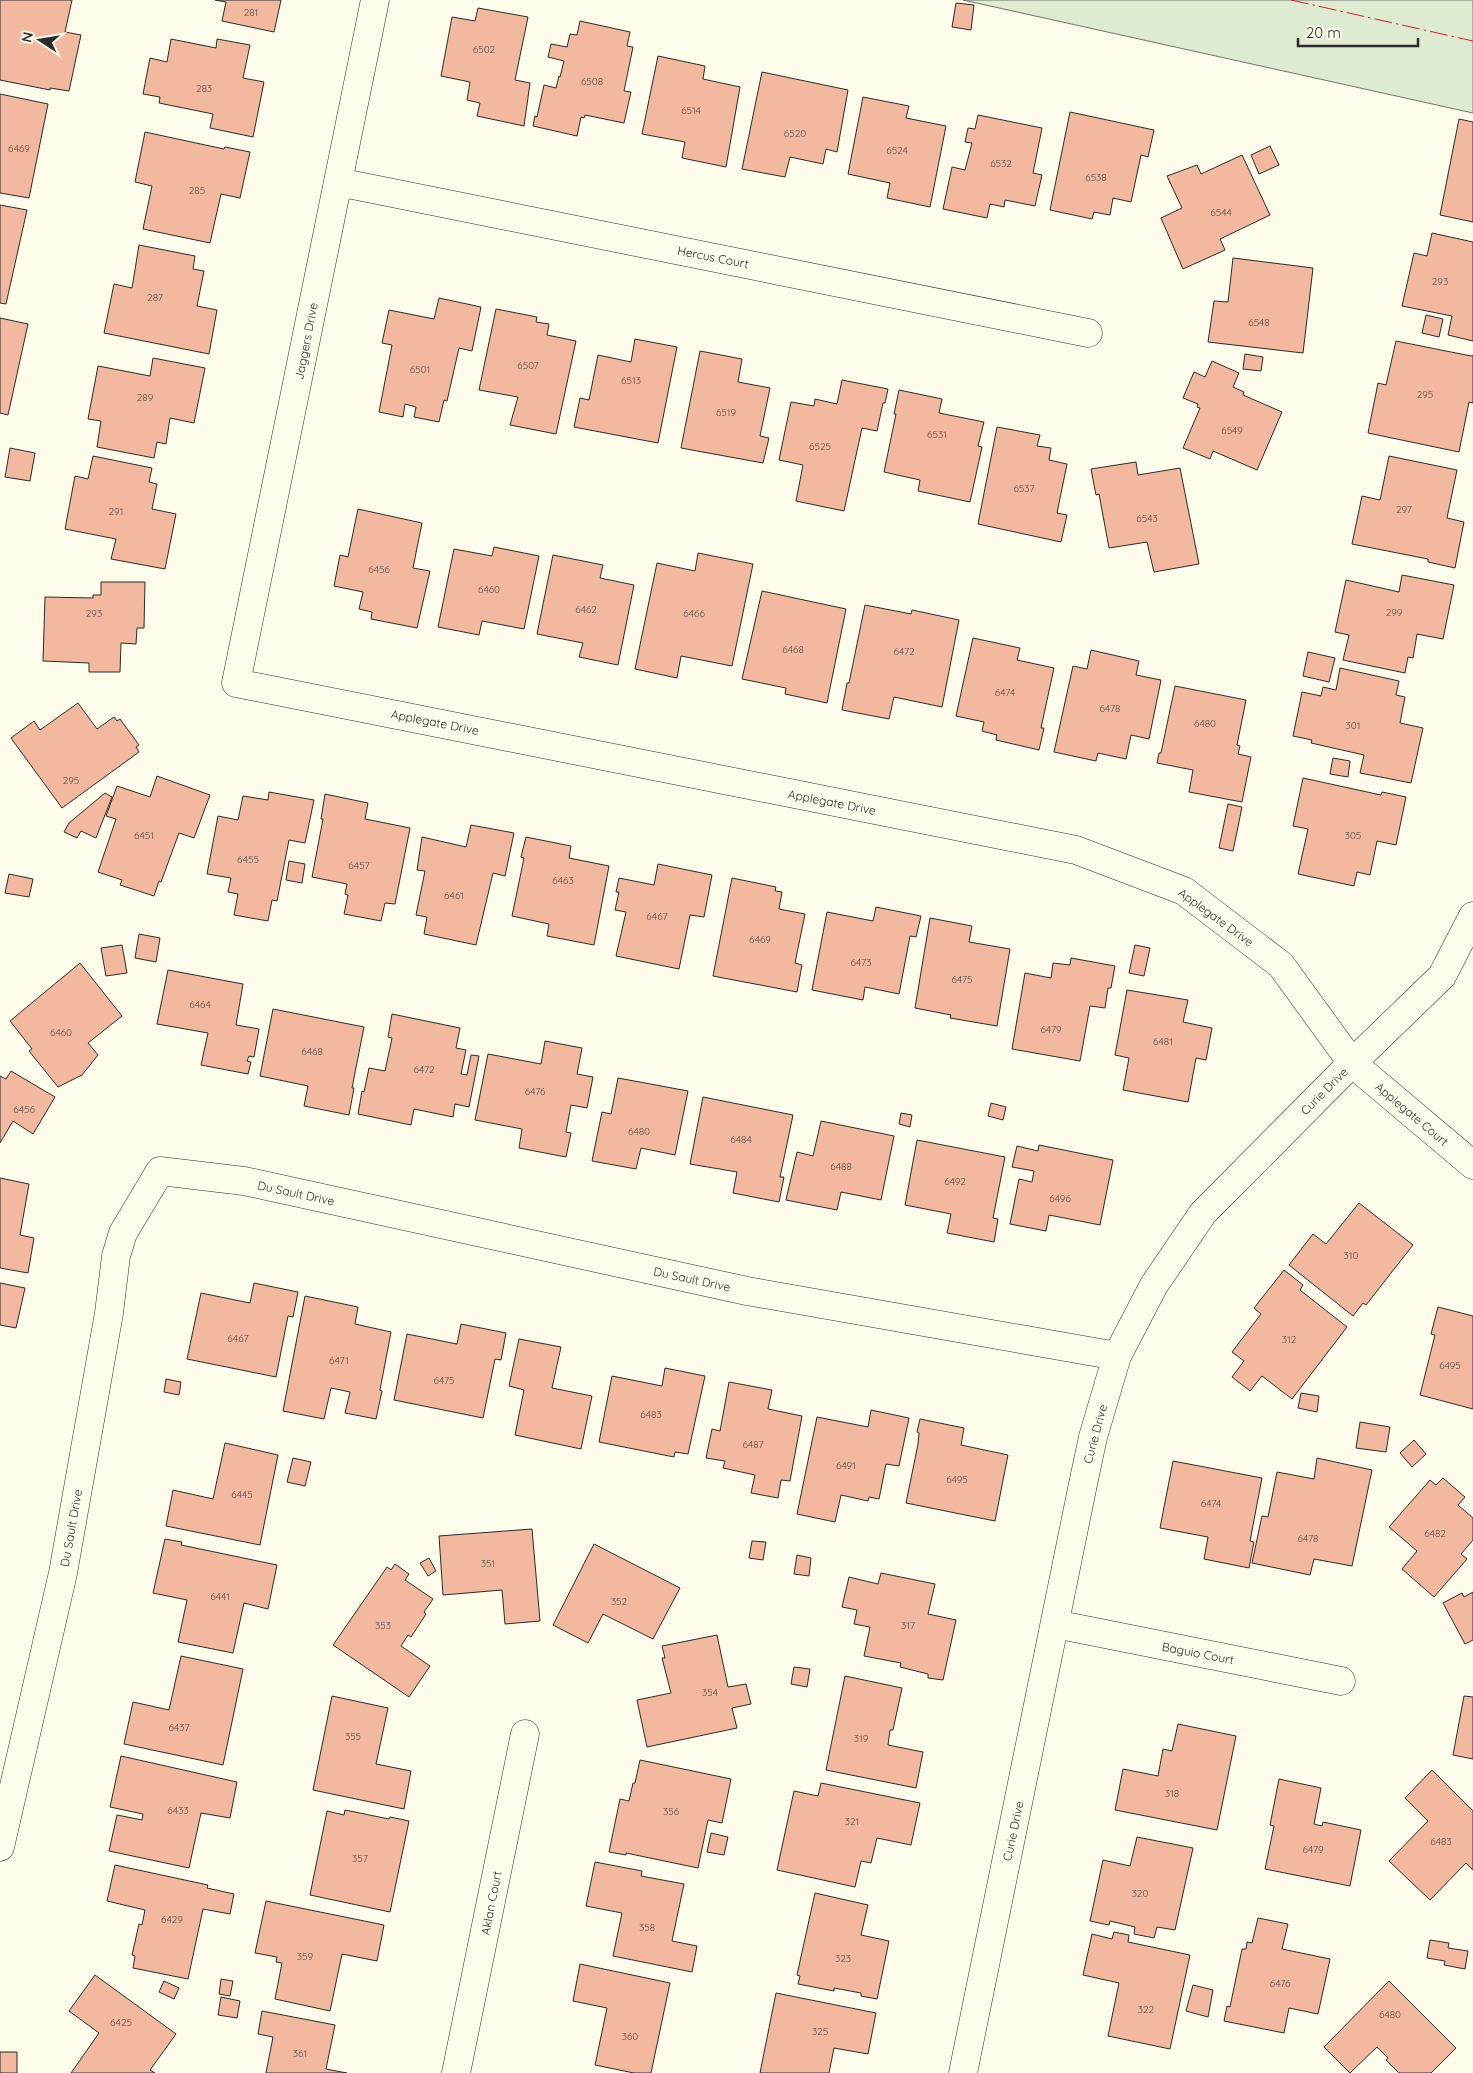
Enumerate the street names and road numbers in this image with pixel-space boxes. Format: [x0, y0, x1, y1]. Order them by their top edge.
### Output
street label: Hercus Court [676, 243, 750, 271]
street label: Jaggers Drive [291, 301, 321, 381]
street label: Applegate Drive [390, 706, 480, 738]
street label: Applegate Drive [787, 786, 877, 818]
street label: Applegate Drive [1175, 885, 1257, 949]
street label: Curie Drive [1297, 1064, 1351, 1118]
street label: Applegate Court [1372, 1079, 1452, 1149]
street label: Du Sault Drive [256, 1178, 336, 1209]
street label: Du Sault Drive [652, 1264, 732, 1295]
street label: Curie Drive [1080, 1402, 1110, 1465]
street label: Du Sault Drive [57, 1488, 85, 1568]
street label: Baguio Court [1161, 1639, 1235, 1667]
street label: Curie Drive [999, 1799, 1027, 1862]
street label: Aklan Court [477, 1870, 505, 1936]

